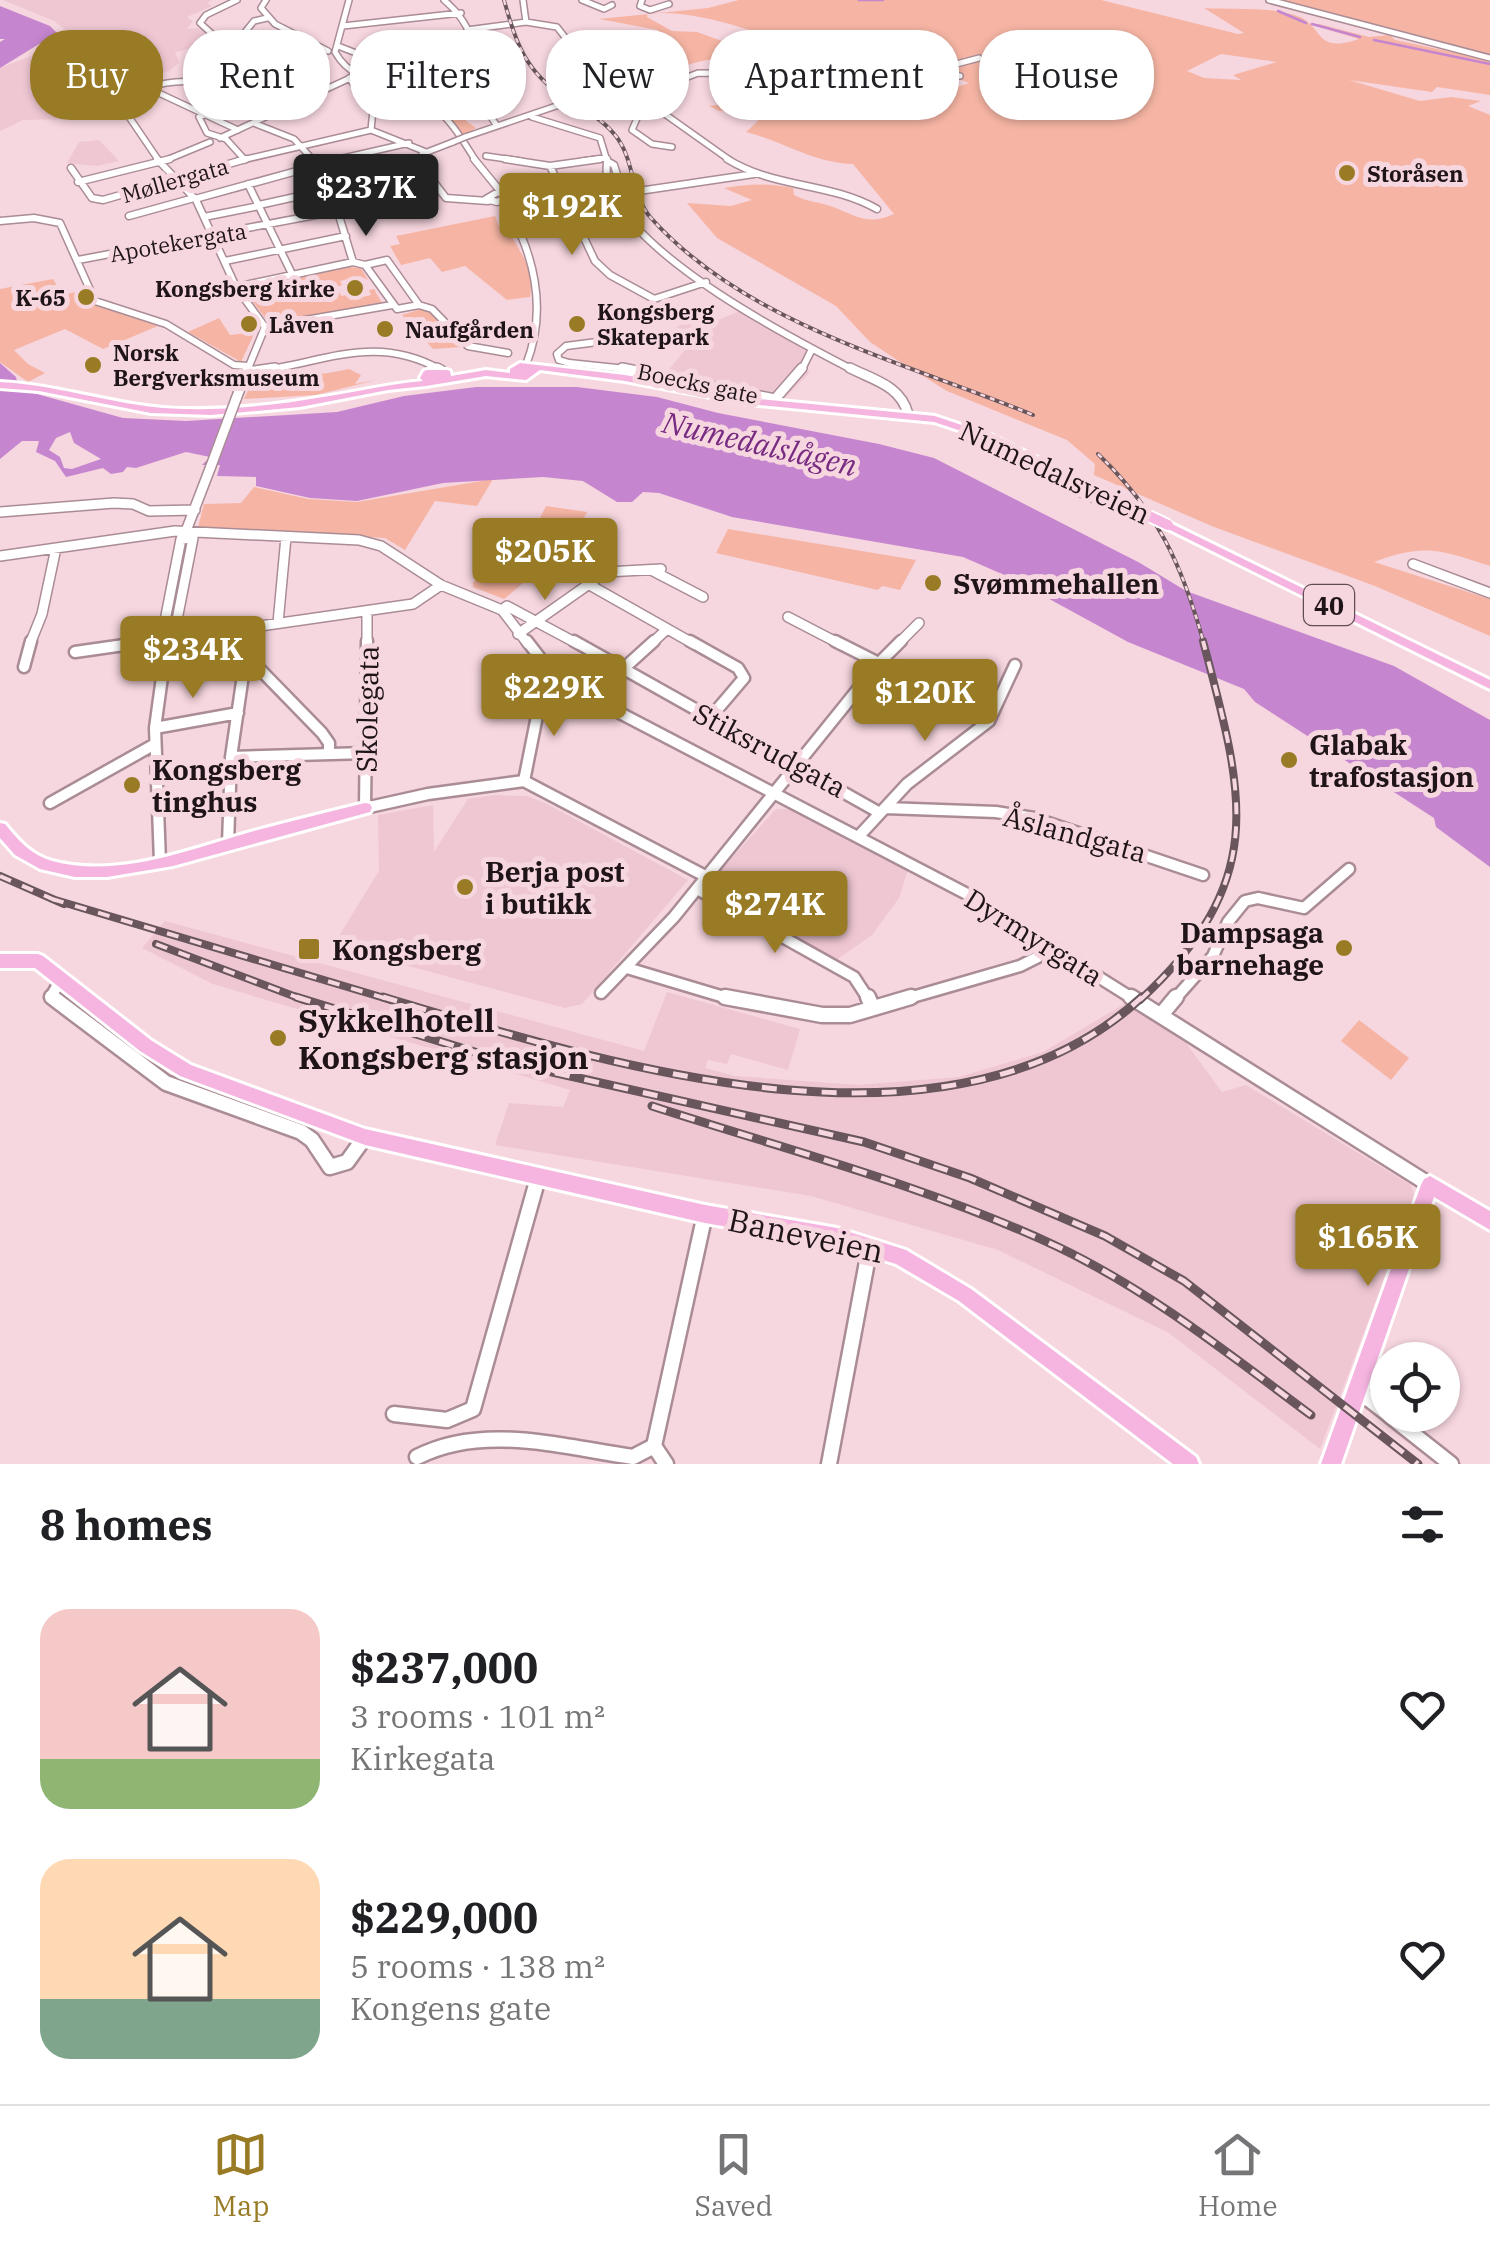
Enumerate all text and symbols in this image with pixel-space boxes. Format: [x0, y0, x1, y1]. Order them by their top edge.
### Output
chip: Buy [30, 30, 163, 120]
chip: Rent [183, 30, 330, 120]
chip: Filters [350, 30, 526, 120]
chip: New [546, 30, 689, 120]
chip: Apartment [709, 30, 959, 120]
chip: House [979, 30, 1154, 120]
street label: Møllergata [118, 151, 232, 209]
pin: $237K [296, 154, 436, 239]
place label: Storåsen [1367, 159, 1463, 188]
marker: Storåsen [1336, 162, 1358, 184]
text: $237K [315, 165, 417, 207]
pin: $192K [502, 173, 642, 258]
text: $192K [521, 184, 623, 226]
street label: Apotekergata [107, 216, 249, 268]
place label: Kongsberg kirke [155, 274, 335, 303]
marker: Kongsberg kirke [344, 277, 366, 299]
place label: K-65 [15, 283, 66, 312]
marker: K-65 [75, 286, 97, 308]
place label: Kongsberg Skatepark [597, 297, 714, 351]
place label: Låven [269, 310, 334, 339]
marker: Låven [238, 313, 260, 335]
marker: Kongsberg Skatepark [566, 313, 588, 335]
place label: Naufgården [405, 315, 534, 344]
marker: Naufgården [374, 318, 396, 340]
place label: Norsk Bergverksmuseum [113, 338, 320, 392]
marker: Norsk Bergverksmuseum [82, 354, 104, 376]
street label: Boecks gate [635, 356, 761, 410]
water label: Numedalslågen [658, 402, 861, 484]
street label: Numedalsveien [954, 412, 1156, 532]
pin: $205K [475, 518, 615, 603]
text: $205K [494, 529, 596, 571]
place label: Svømmehallen [953, 565, 1159, 602]
marker: Svømmehallen [922, 572, 944, 594]
road number: 40 [1304, 585, 1354, 625]
pin: $234K [123, 616, 263, 701]
text: $234K [142, 627, 244, 669]
street label: Skolegata [347, 645, 387, 773]
pin: $229K [484, 654, 624, 739]
pin: $120K [855, 659, 995, 744]
text: $229K [503, 665, 605, 707]
text: $120K [874, 670, 976, 712]
street label: Stiksrudgata [687, 694, 853, 806]
place label: Glabak trafostasjon [1309, 726, 1474, 795]
marker: Glabak trafostasjon [1278, 749, 1300, 771]
place label: Kongsberg tinghus [152, 751, 302, 820]
marker: Kongsberg tinghus [121, 774, 143, 796]
street label: Åslandgata [999, 797, 1151, 871]
place label: Berja post i butikk [485, 853, 625, 922]
pin: $274K [705, 871, 845, 956]
marker: Berja post i butikk [454, 876, 476, 898]
street label: Dyrmyrgata [958, 880, 1110, 994]
text: $274K [724, 882, 826, 924]
place label: Dampsaga barnehage [1176, 914, 1324, 983]
place label: Kongsberg [332, 931, 482, 968]
marker: Kongsberg [296, 936, 322, 962]
marker: Dampsaga barnehage [1333, 937, 1355, 959]
place label: Sykkelhotell Kongsberg stasjon [298, 999, 589, 1078]
marker: Sykkelhotell Kongsberg stasjon [267, 1027, 289, 1049]
street label: Baneveien [724, 1198, 888, 1272]
pin: $165K [1298, 1204, 1438, 1289]
text: $165K [1317, 1215, 1419, 1257]
map controls [1370, 1342, 1460, 1432]
button: locate [1370, 1342, 1460, 1432]
text: 8 homes [40, 1497, 213, 1552]
icon: filters [1395, 1497, 1450, 1552]
text: $237,000 [350, 1640, 538, 1695]
icon: home [120, 1649, 240, 1769]
icon: heart [1395, 1682, 1450, 1737]
text: 3 rooms · 101 m² [350, 1695, 605, 1737]
text: Kirkegata [350, 1737, 495, 1779]
text: $229,000 [350, 1890, 538, 1945]
icon: home [120, 1899, 240, 2019]
icon: heart [1395, 1932, 1450, 1987]
text: 5 rooms · 138 m² [350, 1945, 605, 1987]
text: Kongens gate [350, 1987, 551, 2029]
tab: Map [213, 2127, 269, 2224]
tab: Saved [694, 2127, 773, 2224]
tab: Home [1198, 2127, 1277, 2224]

